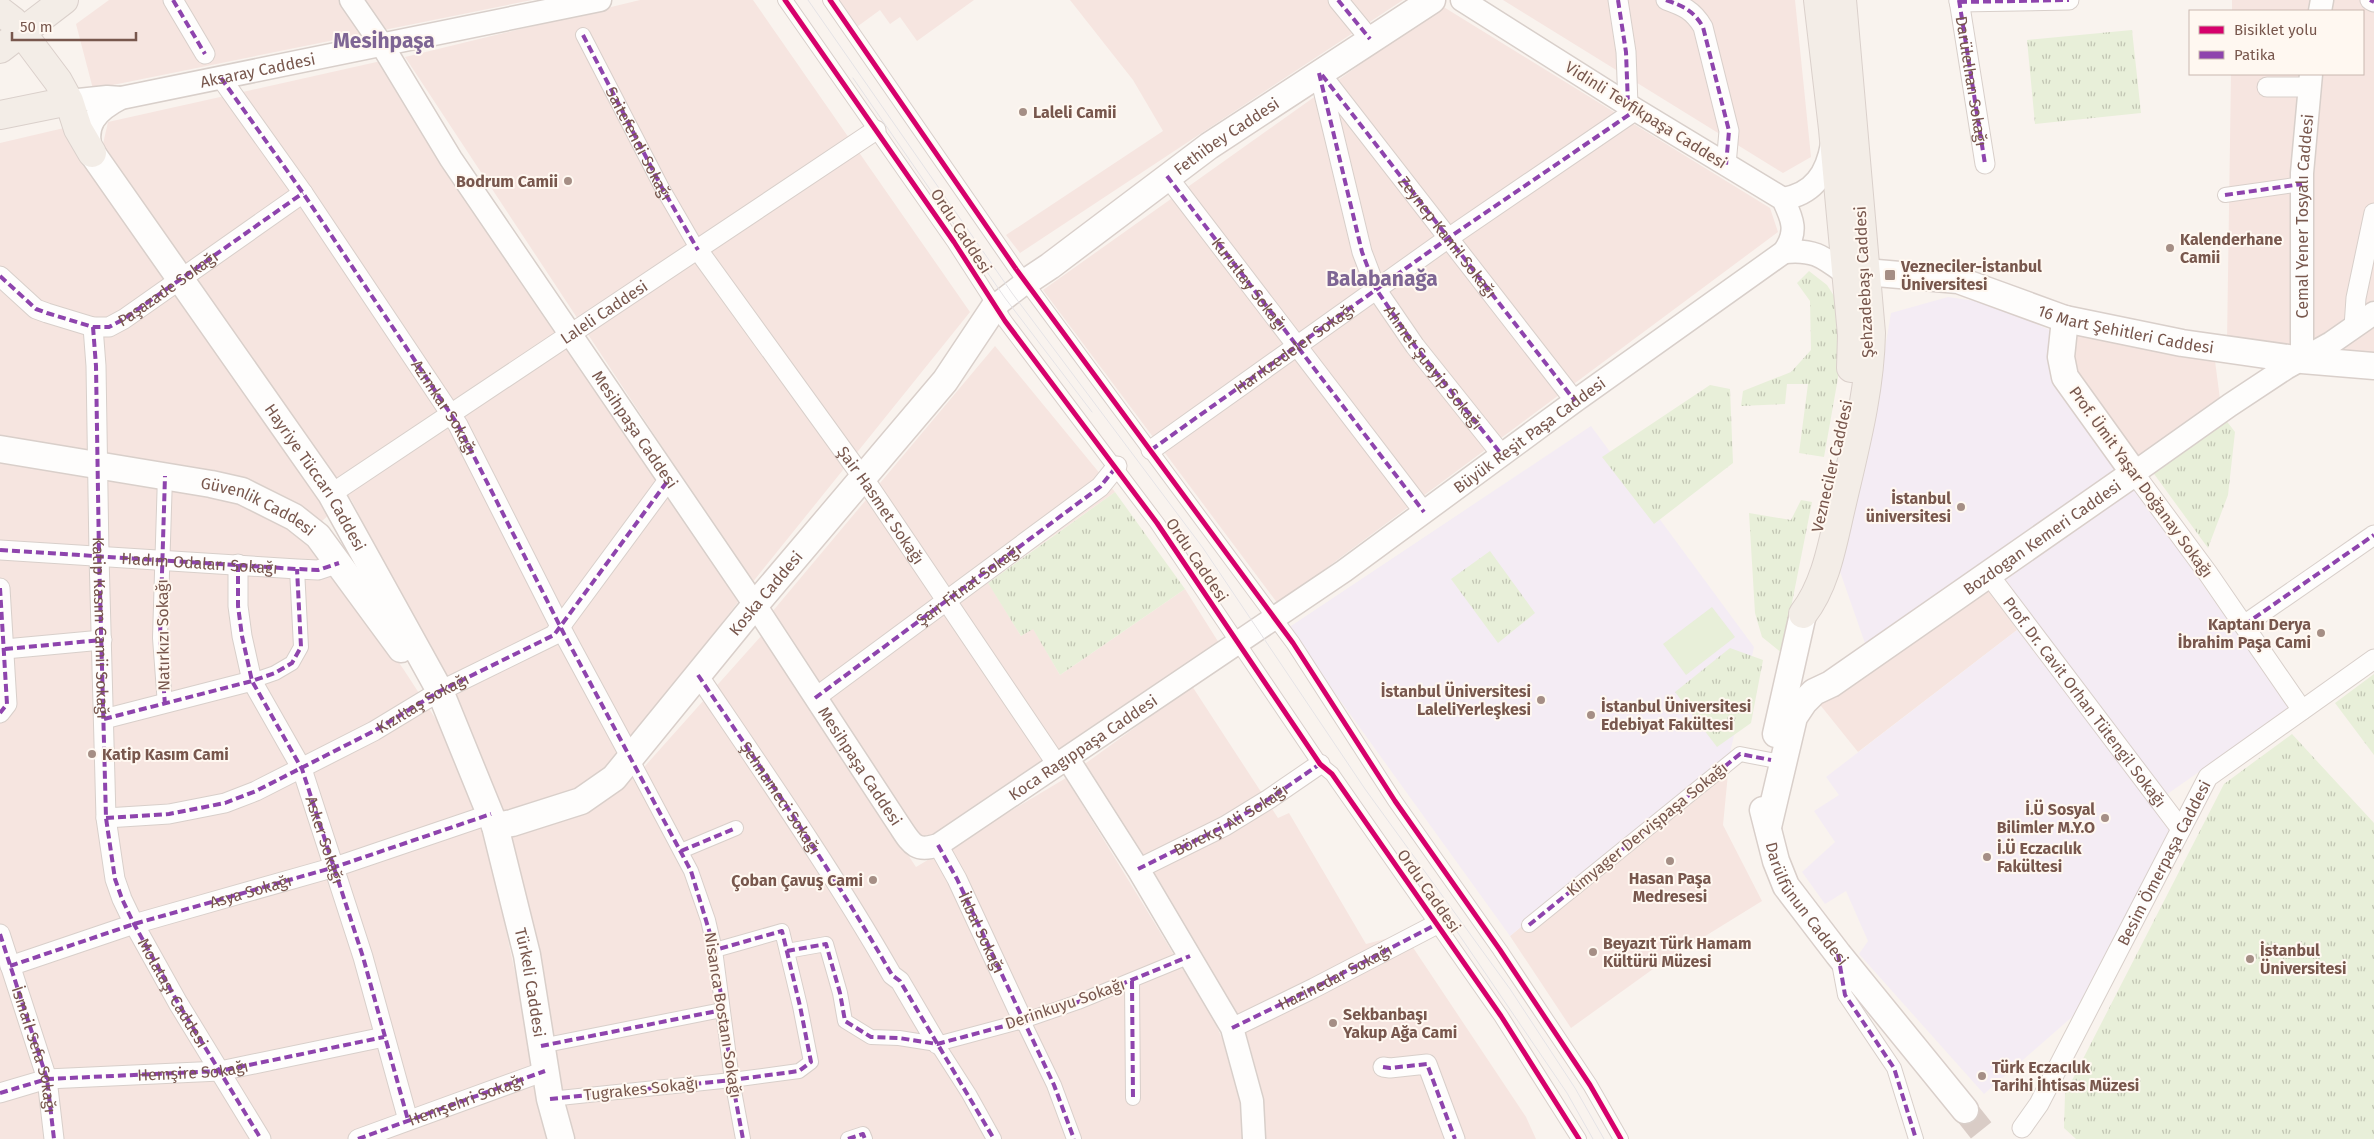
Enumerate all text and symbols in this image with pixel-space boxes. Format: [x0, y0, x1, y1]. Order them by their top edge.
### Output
scale bar [12, 10, 136, 42]
legend [2189, 10, 2364, 75]
street label: Darülelhan Sokağı [1952, 15, 1992, 147]
text: 50 m [20, 18, 53, 36]
text: Bisiklet yolu [2234, 21, 2317, 39]
district label: Mesihpaşa [333, 28, 435, 54]
text: Patika [2234, 46, 2275, 64]
street label: Aksaray Caddesi [198, 49, 317, 91]
street label: Vidinli Tevfikpaşa Caddesi [1561, 57, 1730, 173]
street label: Saitefendi Sokağı [602, 83, 677, 204]
street label: Fethibey Caddesi [1170, 93, 1283, 179]
place label: Laleli Camii [1033, 103, 1117, 122]
marker: Laleli Camii [1017, 106, 1029, 118]
street label: Cemal Yener Tosyalı Caddesi [2293, 113, 2317, 318]
place label: Bodrum Camii [456, 172, 558, 191]
street label: Zeynep Kamil Sokağı [1394, 172, 1501, 302]
marker: Bodrum Camii [562, 175, 574, 187]
street label: Ordu Caddesi [927, 185, 995, 277]
street label: Şehzadebaşı Caddesi [1851, 206, 1878, 358]
place label: Kalenderhane Camii [2180, 230, 2282, 267]
street label: Kurultay Sokağı [1208, 234, 1291, 334]
marker: Kalenderhane Camii [2164, 242, 2176, 254]
street label: Paşazade Sokağı [114, 246, 222, 330]
place label: Vezneciler-İstanbul Üniversitesi [1900, 257, 2042, 294]
district label: Balabanağa [1326, 266, 1438, 292]
marker: Vezneciler-İstanbul Üniversitesi [1883, 268, 1897, 282]
street label: Laleli Caddesi [557, 276, 651, 348]
street label: Harıkzedeler Sokağı [1230, 298, 1358, 397]
street label: 16 Mart Şehitleri Caddesi [2035, 300, 2215, 357]
street label: Ahmet Şuayip Sokağı [1380, 302, 1487, 433]
street label: Azimkar Sokağı [407, 356, 481, 458]
street label: Mesihpaşa Caddesi [588, 367, 682, 492]
street label: Büyük Reşit Paşa Caddesi [1450, 373, 1609, 497]
street label: Prof. Ümit Yaşar Doğanay Sokağı [2064, 383, 2217, 582]
street label: Vezneciler Caddesi [1808, 398, 1856, 534]
street label: Hayriye Tüccarı Caddesi [261, 400, 370, 554]
street label: Şair Hasmet Sokağı [833, 442, 928, 568]
street label: Güvenlik Caddesi [199, 473, 319, 540]
street label: Bozdogan Kemeri Caddesi [1959, 476, 2124, 599]
place label: İstanbul üniversitesi [1866, 489, 1951, 526]
marker: İstanbul üniversitesi [1955, 501, 1967, 513]
street label: Ordu Caddesi [1162, 514, 1232, 606]
street label: Katip Kasım Camii Sokağı [89, 537, 113, 719]
street label: Şair Fitnat Sokağı [912, 539, 1025, 630]
street label: Koska Caddesi [725, 547, 806, 639]
street label: Hadım Odaları Sokağı [121, 548, 278, 577]
street label: Natırkızı Sokağı [153, 579, 173, 691]
street label: Prof. Dr. Cavit Orhan Tütengil Sokağı [1999, 593, 2170, 811]
place label: Kaptanı Derya İbrahim Paşa Cami [2178, 615, 2311, 653]
marker: Kaptanı Derya İbrahim Paşa Cami [2315, 627, 2327, 639]
street label: Kızıltaş Sokağı [373, 669, 472, 737]
place label: İstanbul Üniversitesi LaleliYerleşkesi [1381, 681, 1531, 720]
street label: Koca Ragıppaşa Caddesi [1005, 690, 1161, 804]
marker: İstanbul Üniversitesi LaleliYerleşkesi [1535, 694, 1547, 706]
place label: İstanbul Üniversitesi Edebiyat Fakültesi [1601, 696, 1751, 734]
street label: Mesihpaşa Caddesi [815, 703, 906, 829]
marker: İstanbul Üniversitesi Edebiyat Fakültesi [1585, 709, 1597, 721]
street label: Şehnameci Sokağı [736, 738, 825, 858]
place label: Katip Kasım Cami [102, 745, 229, 764]
marker: Katip Kasım Cami [86, 748, 98, 760]
street label: Kimyager Dervişpaşa Sokağı [1563, 758, 1732, 901]
street label: Besim Ömerpaşa Caddesi [2113, 777, 2214, 949]
street label: Börekçi Ali Sokağı [1171, 780, 1291, 859]
street label: Asker Sokağı [302, 793, 348, 886]
place label: İ.Ü Sosyal Bilimler M.Y.O [1997, 799, 2095, 837]
marker: İ.Ü Sosyal Bilimler M.Y.O [2099, 812, 2111, 824]
place label: İ.Ü Eczacılık Fakültesi [1997, 838, 2082, 876]
street label: Darülfünun Caddesi [1762, 840, 1853, 969]
street label: Ordu Caddesi [1393, 846, 1465, 936]
marker: İ.Ü Eczacılık Fakültesi [1981, 851, 1993, 863]
marker: Hasan Paşa Medresesi [1664, 855, 1676, 867]
place label: Hasan Paşa Medresesi [1629, 869, 1711, 906]
street label: Asya Sokağı [207, 870, 294, 912]
place label: Çoban Çavuş Cami [731, 871, 863, 892]
marker: Çoban Çavuş Cami [867, 874, 879, 886]
street label: İkbal Sokağı [955, 889, 1009, 976]
street label: Türkeli Caddesi [511, 926, 549, 1039]
street label: Nisanca Bostanı Sokağı [700, 931, 746, 1099]
place label: Beyazıt Türk Hamam Kültürü Müzesi [1603, 934, 1752, 971]
street label: Molataşı Caddesi [134, 935, 212, 1051]
street label: Hazinedar Sokağı [1275, 940, 1395, 1014]
place label: İstanbul Üniversitesi [2260, 941, 2347, 978]
marker: Beyazıt Türk Hamam Kültürü Müzesi [1587, 946, 1599, 958]
marker: İstanbul Üniversitesi [2244, 953, 2256, 965]
street label: Derinkuyu Sokağı [1003, 975, 1127, 1033]
street label: İsmail Sefa Sokağı [8, 984, 60, 1114]
place label: Sekbanbaşı Yakup Ağa Cami [1342, 1005, 1457, 1042]
marker: Sekbanbaşı Yakup Ağa Cami [1327, 1017, 1339, 1029]
street label: Hemşire Sokağı [137, 1056, 250, 1084]
place label: Türk Eczacılık Tarihi İhtisas Müzesi [1992, 1058, 2139, 1095]
street label: Hemşehri Sokağı [406, 1070, 526, 1129]
marker: Türk Eczacılık Tarihi İhtisas Müzesi [1976, 1070, 1988, 1082]
street label: Tugrakes Sokağı [583, 1074, 699, 1104]

